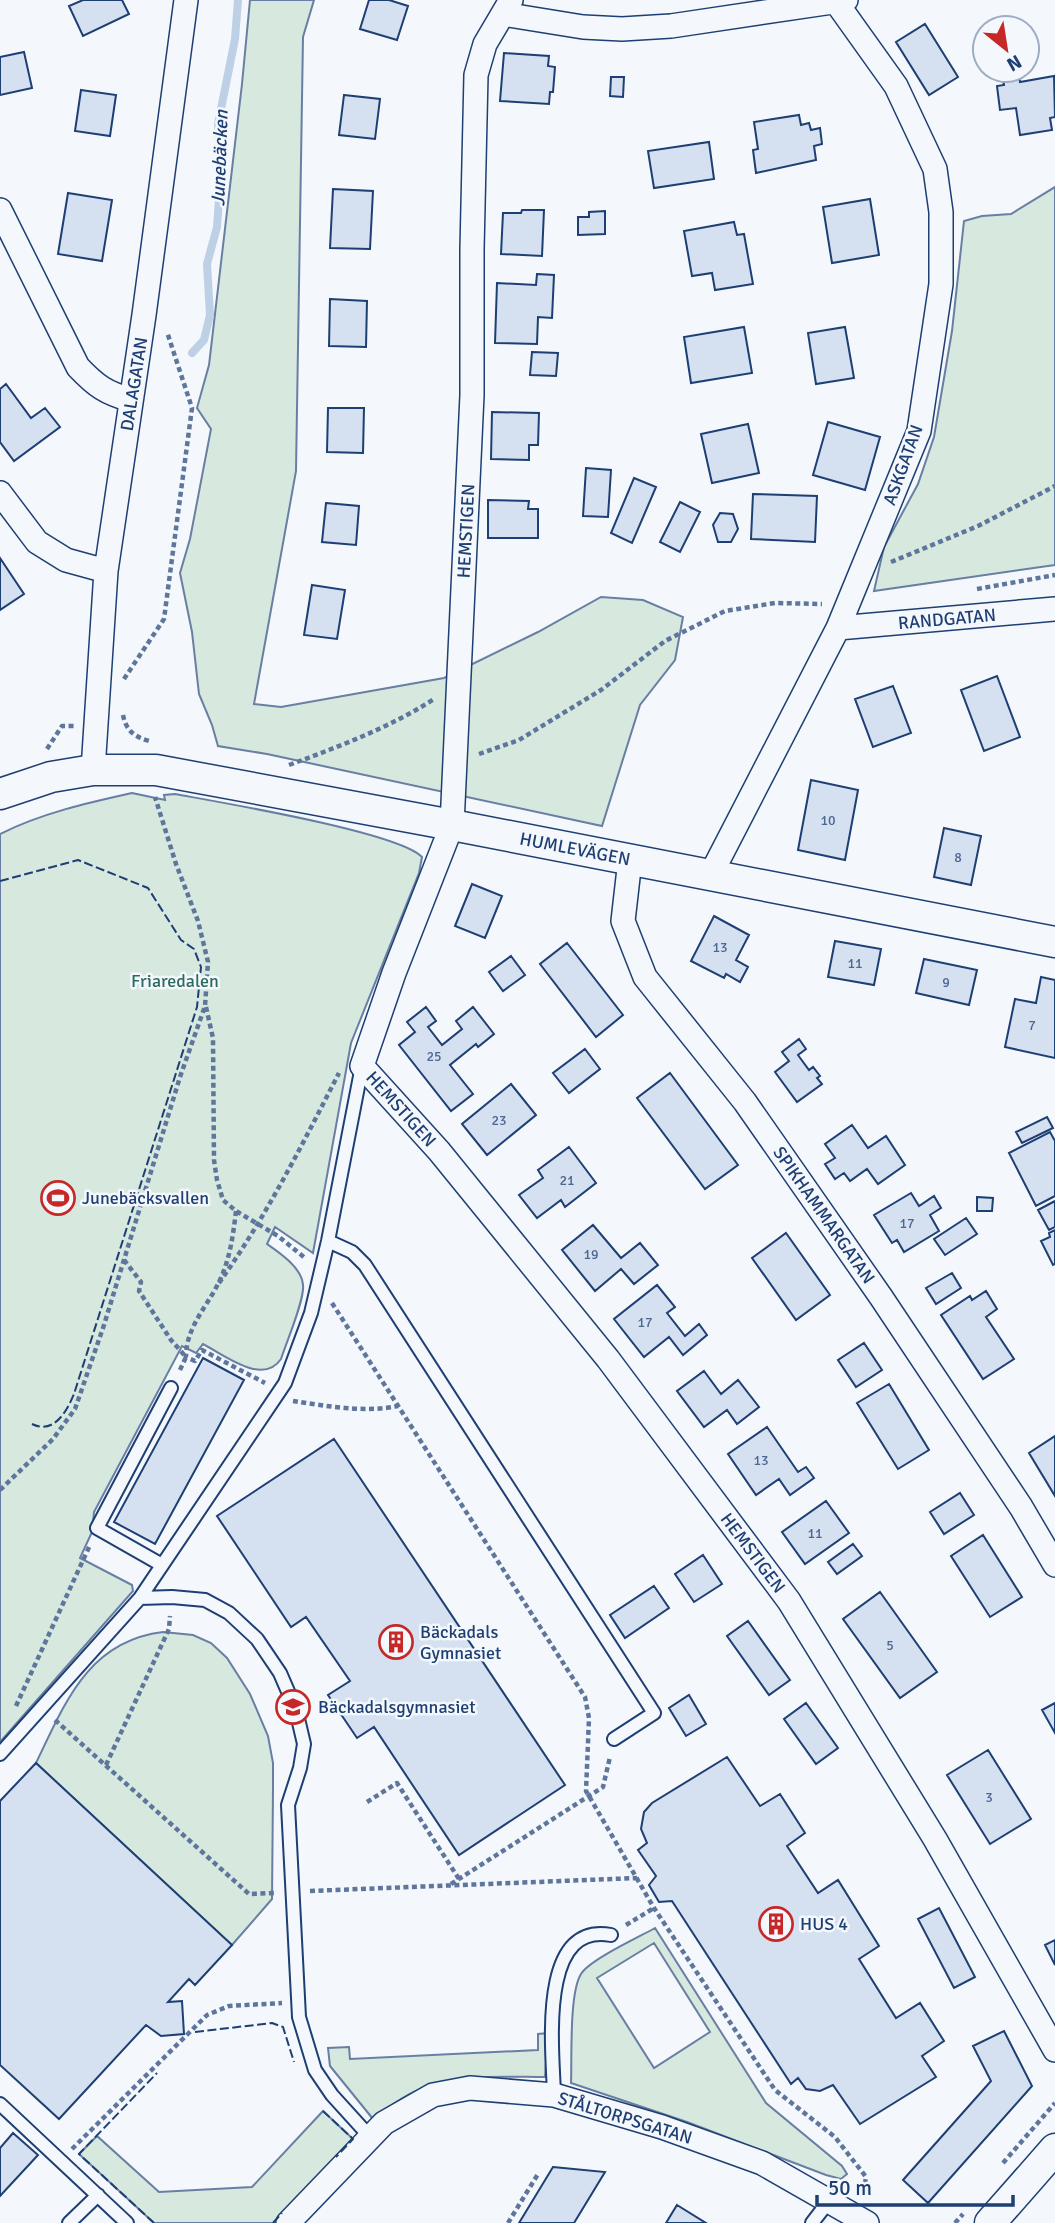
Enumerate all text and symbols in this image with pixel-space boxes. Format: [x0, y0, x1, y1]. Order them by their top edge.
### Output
north arrow [971, 14, 1041, 84]
text: N [1002, 49, 1026, 77]
water label: Junebäcken [206, 109, 234, 207]
street label: DALAGATAN [116, 335, 152, 433]
street label: ASKGATAN [878, 422, 928, 508]
street label: HEMSTIGEN [453, 483, 479, 579]
street label: RANDGATAN [897, 604, 997, 634]
house number: 10 [820, 812, 836, 829]
street label: HUMLEVÄGEN [518, 827, 632, 871]
house number: 8 [954, 849, 962, 866]
house number: 13 [712, 939, 728, 956]
house number: 11 [847, 955, 863, 972]
park label: Friaredalen [131, 970, 219, 992]
house number: 9 [942, 974, 950, 991]
house number: 7 [1028, 1017, 1036, 1034]
house number: 25 [426, 1048, 442, 1065]
street label: HEMSTIGEN [361, 1067, 441, 1151]
house number: 23 [491, 1112, 507, 1129]
street label: SPIKHAMMARGATAN [768, 1142, 880, 1288]
house number: 21 [559, 1172, 575, 1189]
sports icon: Junebäcksvallen [39, 1179, 77, 1217]
place label: Junebäcksvallen [82, 1187, 209, 1209]
house number: 17 [899, 1215, 915, 1232]
house number: 19 [583, 1246, 599, 1263]
house number: 17 [637, 1314, 653, 1331]
house number: 13 [753, 1452, 769, 1469]
street label: HEMSTIGEN [716, 1509, 790, 1597]
house number: 11 [807, 1525, 823, 1542]
place label: Bäckadals Gymnasiet [420, 1621, 501, 1664]
building icon: Bäckadals Gymnasiet [377, 1623, 415, 1661]
house number: 5 [886, 1637, 894, 1654]
school or university icon: Bäckadalsgymnasiet [274, 1688, 312, 1726]
place label: Bäckadalsgymnasiet [318, 1696, 476, 1718]
house number: 3 [985, 1789, 993, 1806]
building icon: HUS 4 [757, 1905, 795, 1943]
place label: HUS 4 [800, 1913, 848, 1935]
street label: STÅLTORPSGATAN [555, 2087, 695, 2149]
scale bar [817, 2164, 1013, 2208]
text: 50 m [828, 2175, 872, 2201]

